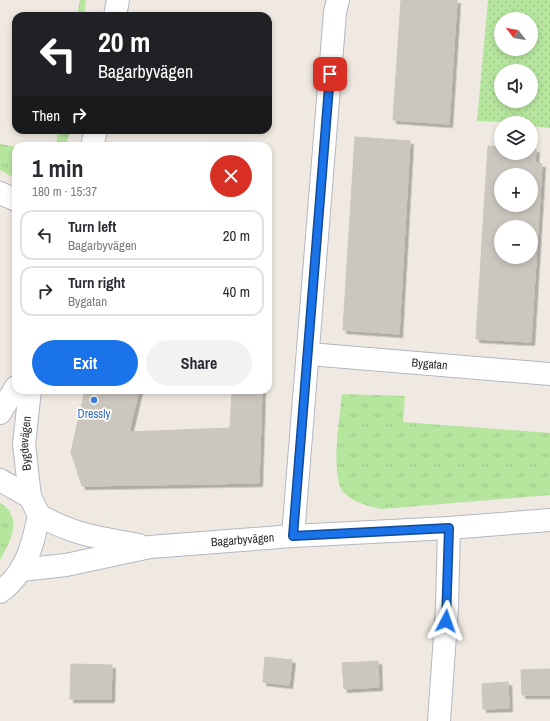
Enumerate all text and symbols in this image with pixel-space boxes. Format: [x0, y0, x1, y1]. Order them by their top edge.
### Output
north arrow [494, 12, 538, 56]
map controls [494, 12, 538, 264]
text: 20 m [98, 23, 150, 61]
icon: left [32, 28, 84, 80]
pin [313, 57, 347, 91]
text: Bagarbyvägen [98, 59, 193, 84]
icon: arrive [319, 63, 341, 85]
button: sound [494, 64, 538, 108]
icon: right [68, 104, 90, 126]
text: Then [32, 105, 60, 126]
button: layers [494, 116, 538, 160]
text: 1 min [32, 152, 83, 184]
button: close [210, 155, 252, 197]
button: + [494, 168, 538, 212]
text: 180 m · 15:37 [32, 183, 97, 200]
text: Turn left [68, 216, 116, 237]
button: − [494, 220, 538, 264]
icon: left [34, 224, 56, 246]
text: 20 m [223, 225, 250, 246]
text: Bagarbyvägen [68, 237, 137, 254]
text: Turn right [68, 272, 125, 293]
icon: right [34, 280, 56, 302]
text: 40 m [223, 281, 250, 302]
text: Bygatan [68, 293, 107, 310]
button: Exit [32, 340, 138, 386]
button: Share [146, 340, 252, 386]
street label: Bygatan [411, 355, 448, 373]
marker: Dressly [89, 395, 99, 405]
place label: Dressly [78, 406, 110, 422]
street label: Bygdevägen [16, 415, 35, 471]
street label: Bagarbyvägen [210, 529, 275, 550]
position arrow [425, 600, 467, 642]

